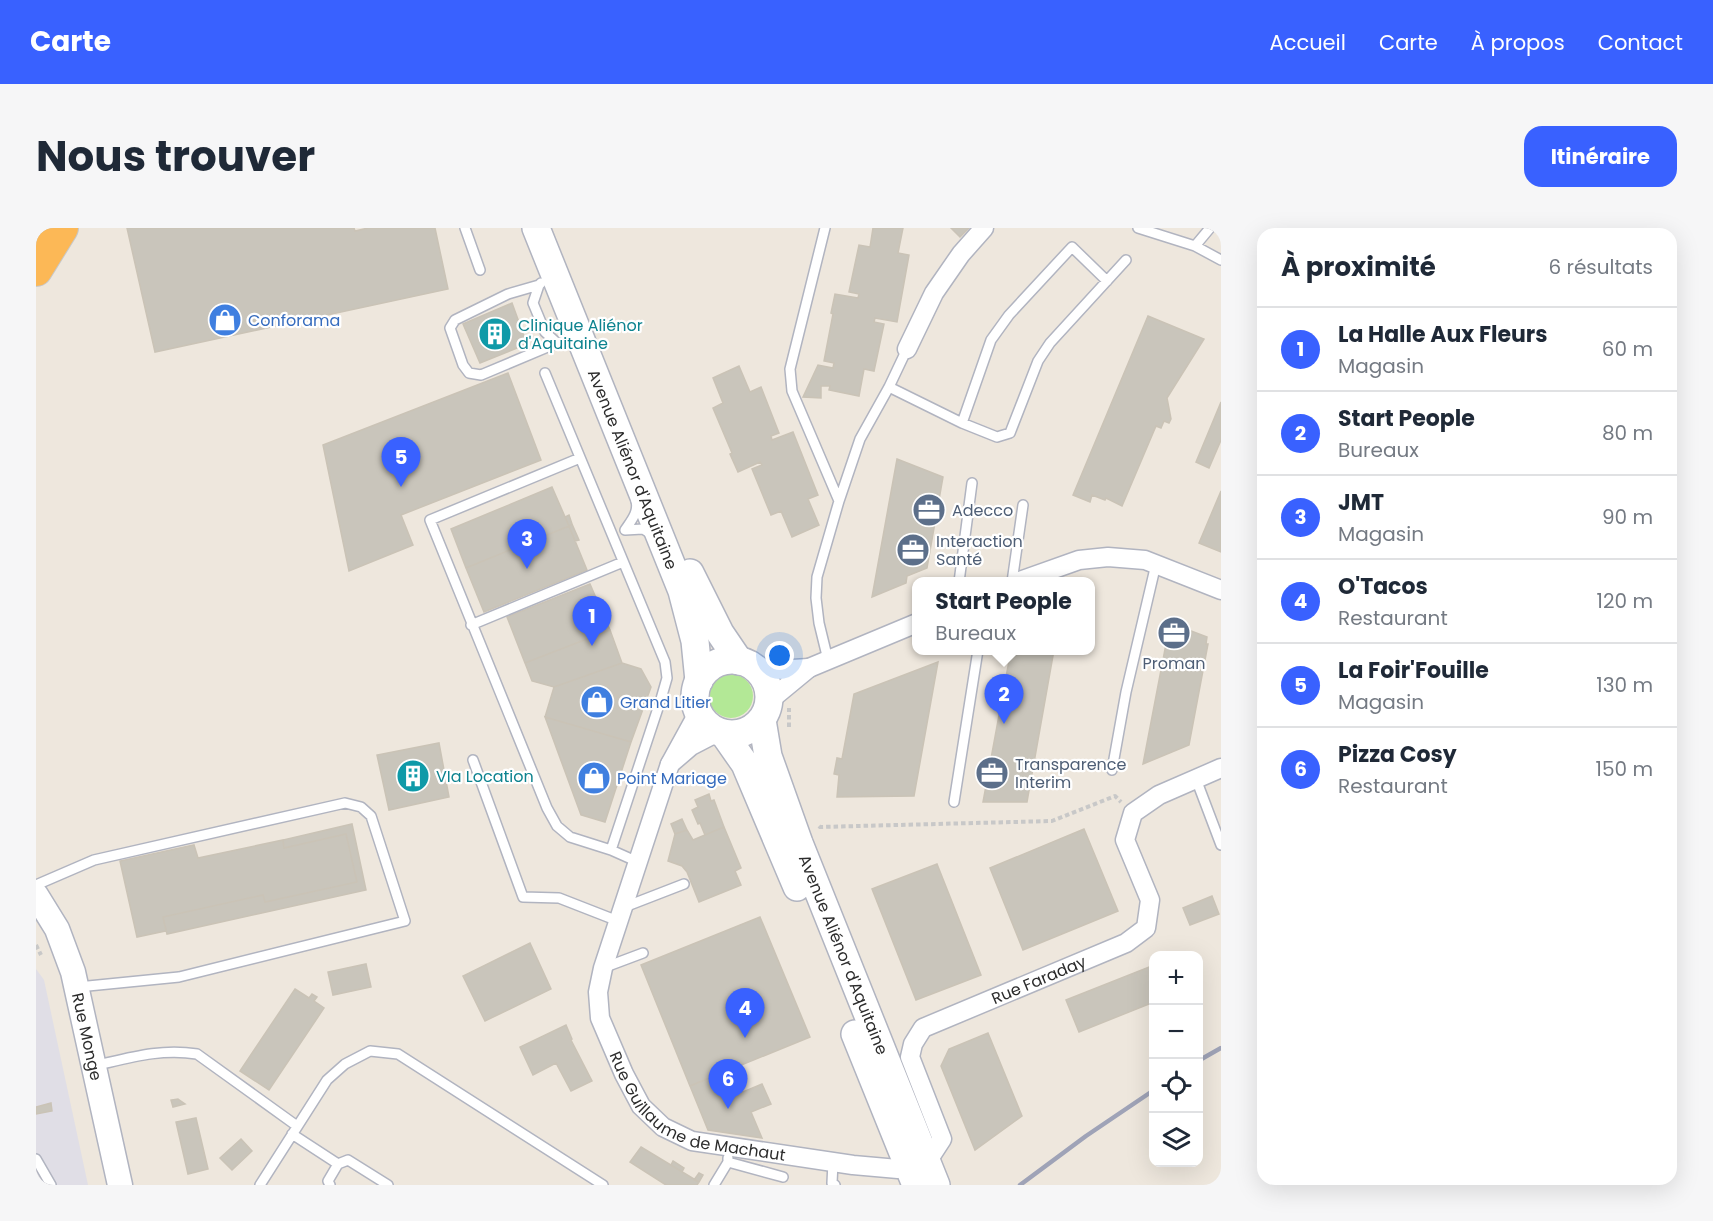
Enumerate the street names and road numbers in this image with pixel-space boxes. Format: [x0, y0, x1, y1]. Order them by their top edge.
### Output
street label: Avenue Aliénor d'Aquitaine [582, 366, 684, 573]
street label: Avenue Aliénor d'Aquitaine [793, 851, 894, 1058]
street label: Rue Faraday [988, 950, 1089, 1010]
street label: Rue Monge [66, 991, 108, 1083]
street label: Rue Guillaume de Machaut [604, 1048, 787, 1166]

